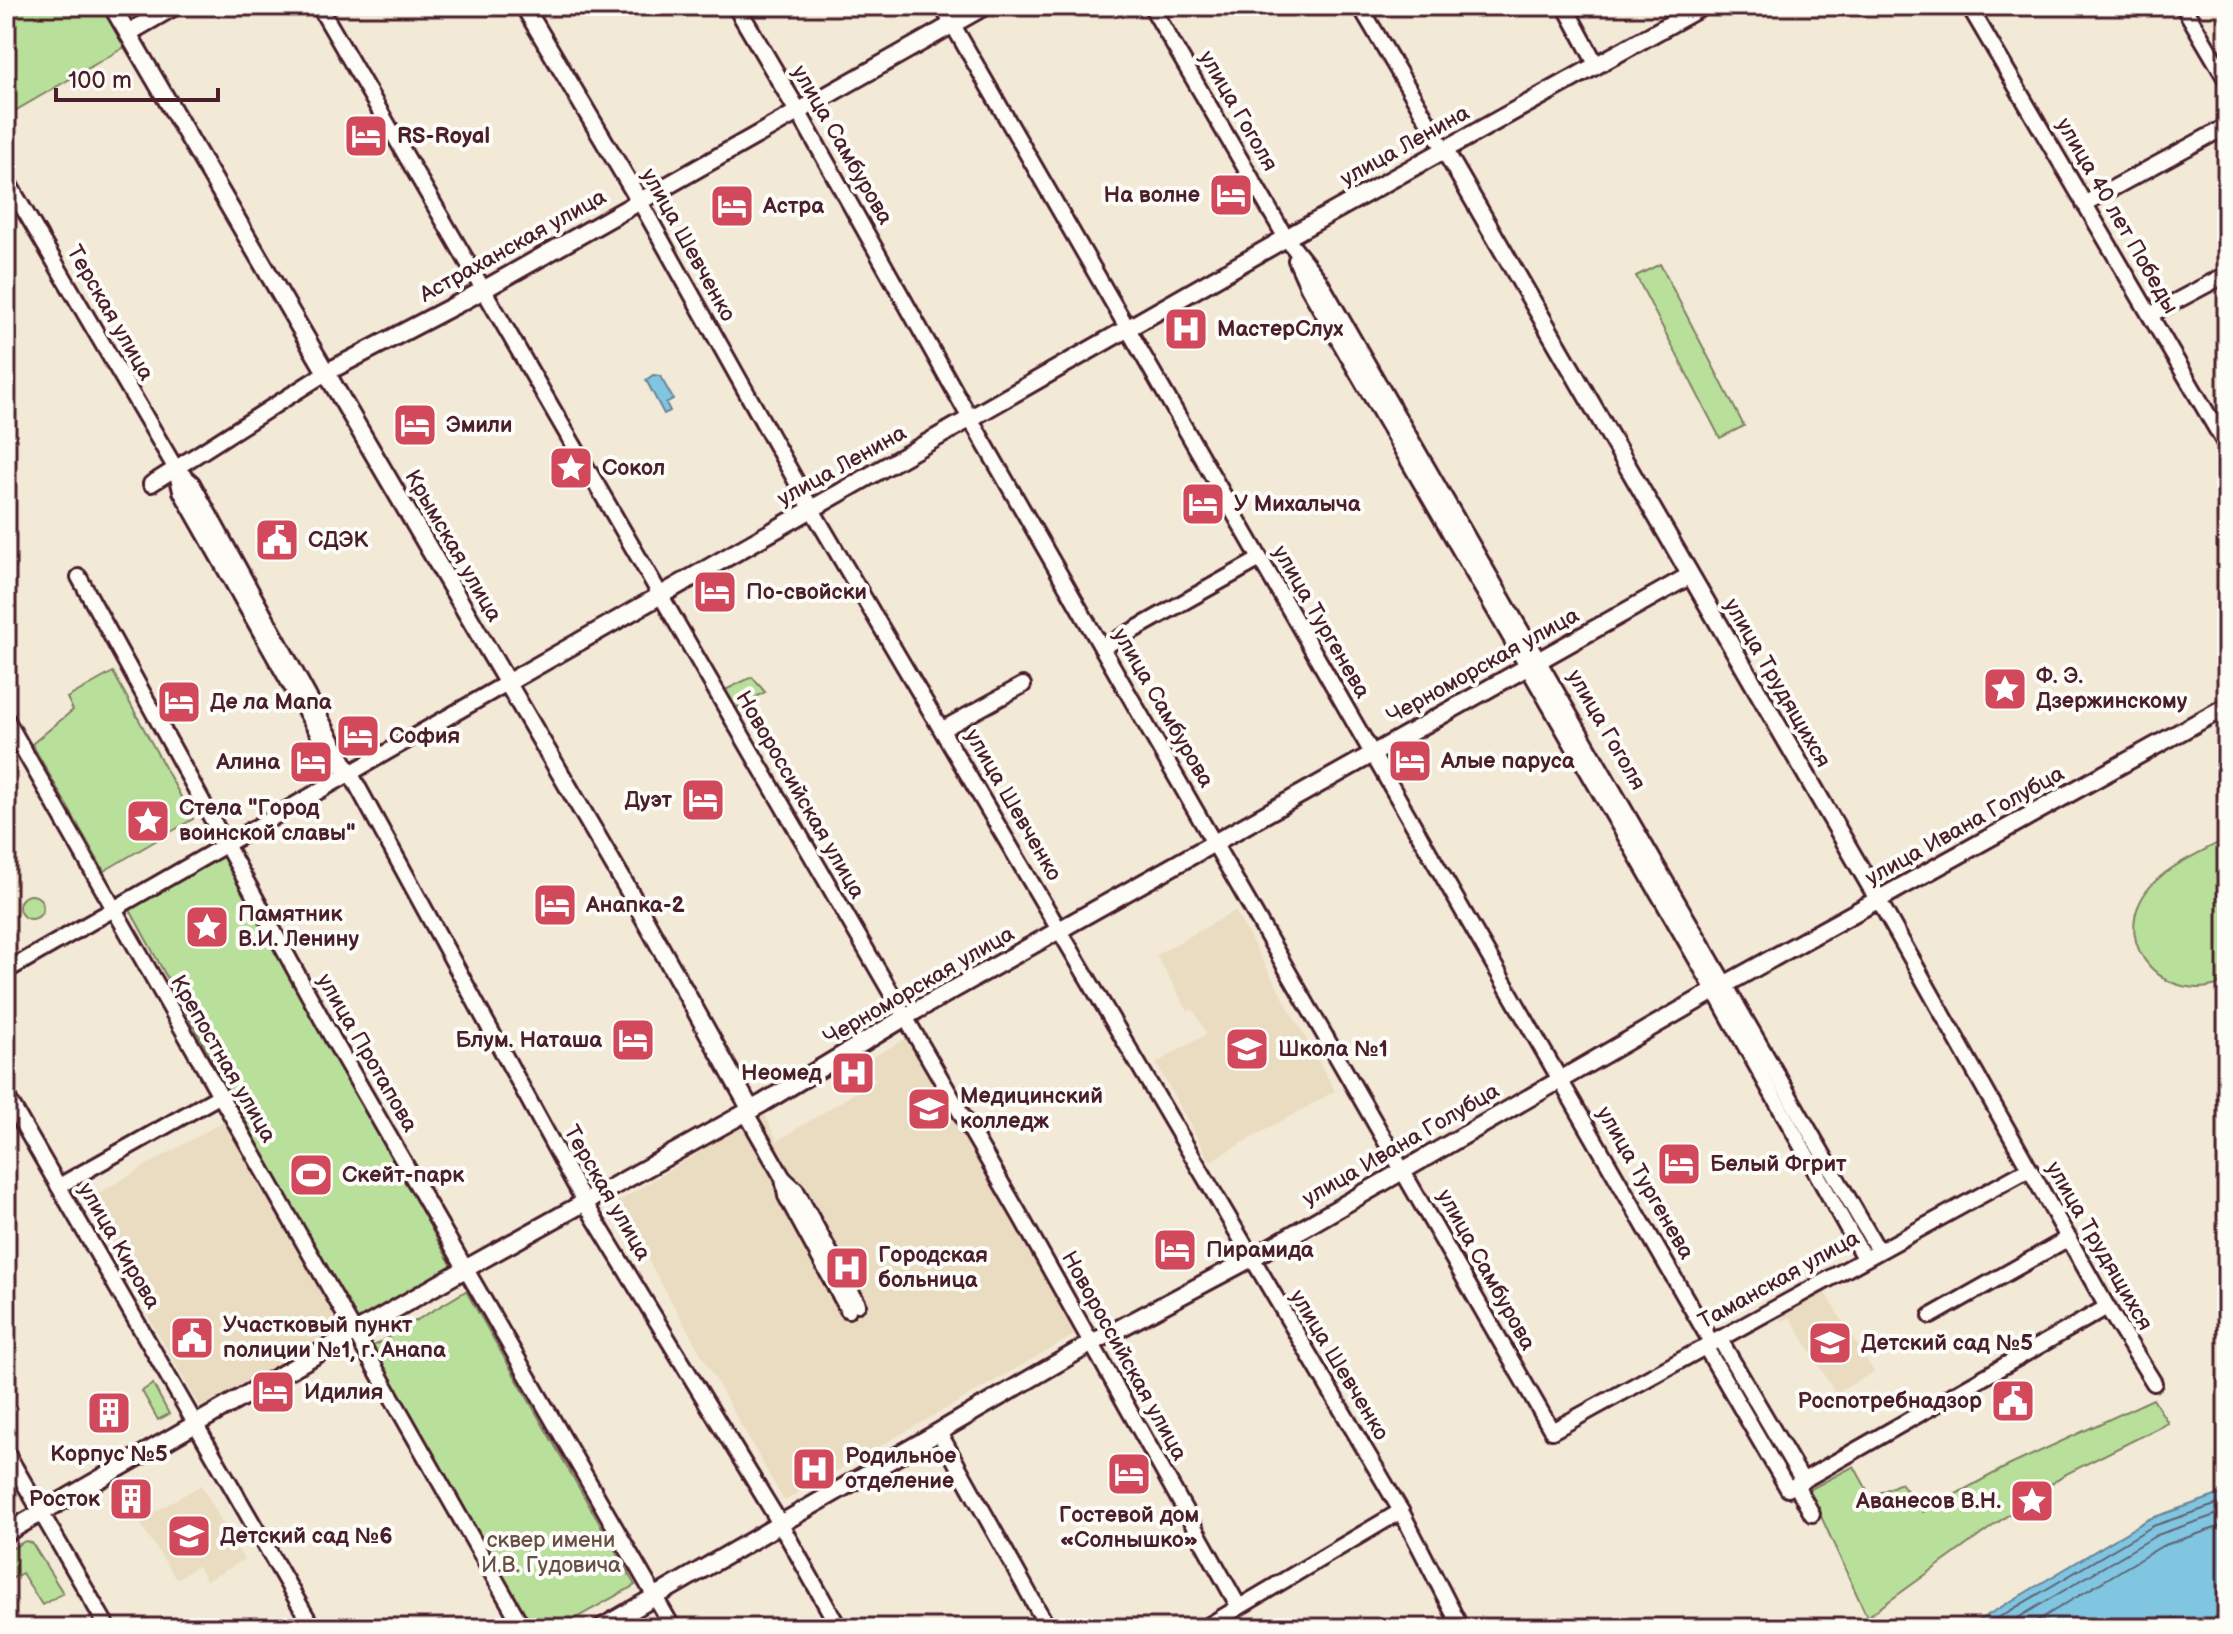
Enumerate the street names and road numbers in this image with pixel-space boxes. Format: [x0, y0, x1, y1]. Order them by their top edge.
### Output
street label: улица Гоголя [1193, 46, 1283, 176]
street label: улица Самбурова [785, 60, 899, 230]
street label: улица Ленина [1336, 99, 1474, 193]
street label: улица 40 лет Победы [2050, 113, 2184, 319]
street label: улица Шевченко [635, 164, 741, 326]
street label: Астраханская улица [414, 183, 611, 309]
street label: Терская улица [60, 241, 160, 385]
street label: улица Ленина [773, 419, 911, 513]
street label: Крымская улица [399, 465, 507, 627]
street label: улица Тургенева [1266, 541, 1376, 703]
street label: улица Трудящихся [1718, 594, 1836, 772]
street label: Черноморская улица [1382, 602, 1584, 730]
street label: улица Самбурова [1106, 623, 1220, 793]
street label: улица Гоголя [1561, 665, 1651, 795]
street label: Новороссийская улица [729, 686, 871, 904]
street label: улица Шевченко [959, 724, 1067, 886]
street label: улица Ивана Голубца [1861, 760, 2069, 892]
street label: Черноморская улица [819, 920, 1019, 1052]
street label: улица Протапова [311, 969, 423, 1137]
street label: Крепостная улица [164, 971, 282, 1147]
street label: улица Ивана Голубца [1298, 1078, 1504, 1212]
street label: улица Тургенева [1590, 1102, 1700, 1264]
street label: Терская улица [557, 1121, 657, 1265]
street label: улица Трудящихся [2040, 1157, 2158, 1335]
street label: улица Кирова [72, 1178, 166, 1314]
street label: улица Самбурова [1431, 1185, 1541, 1355]
street label: Таманская улица [1694, 1225, 1864, 1335]
street label: Новороссийская улица [1055, 1247, 1193, 1465]
street label: улица Шевченко [1283, 1285, 1395, 1445]

